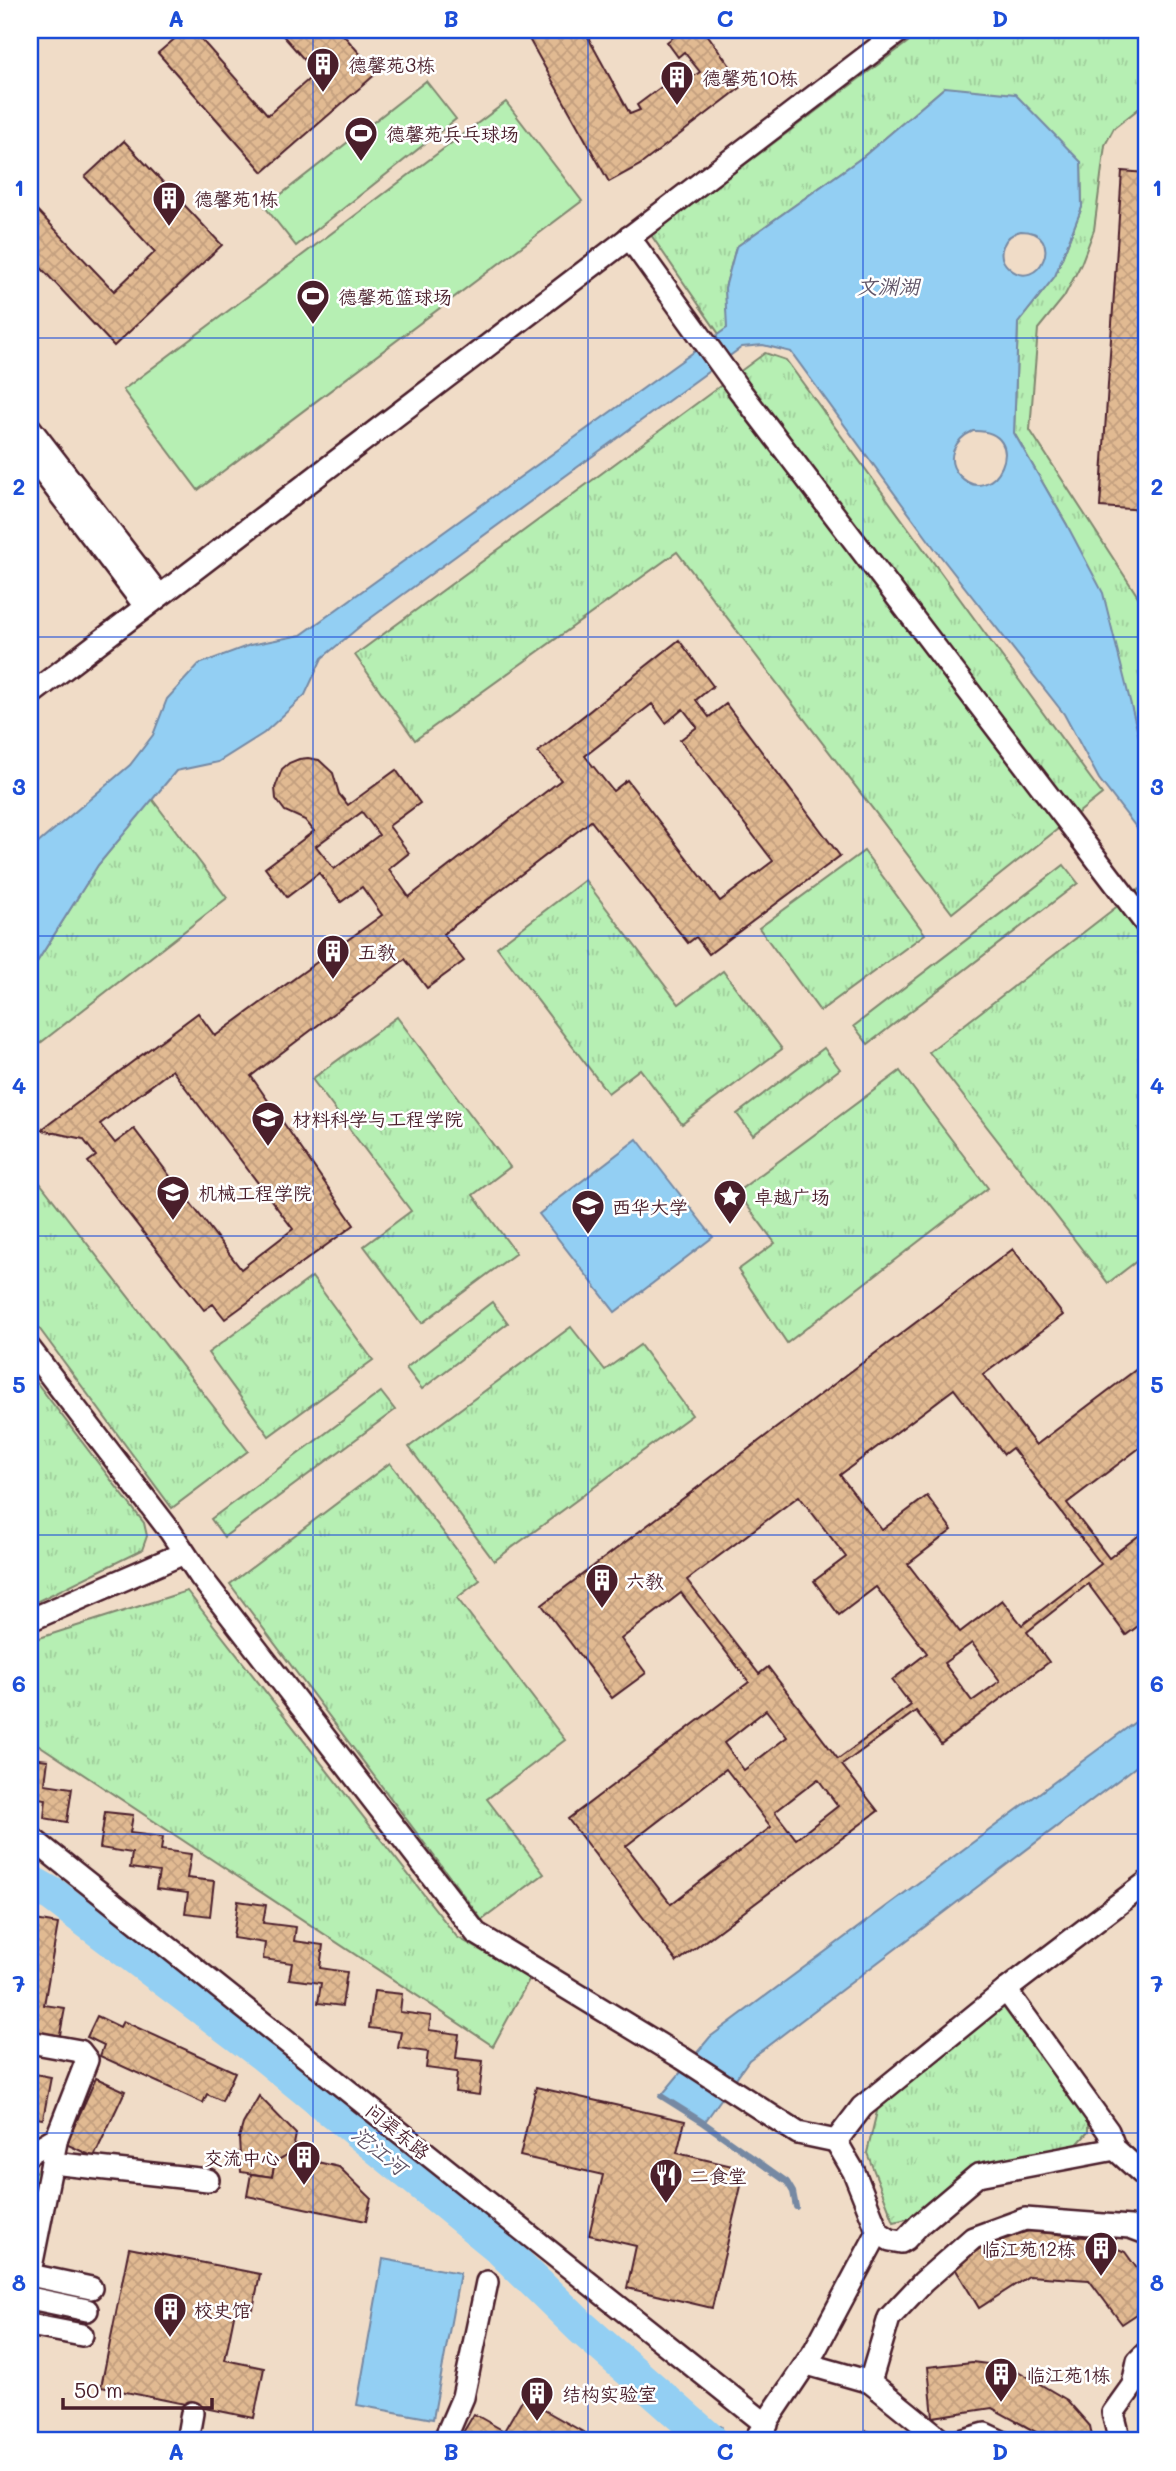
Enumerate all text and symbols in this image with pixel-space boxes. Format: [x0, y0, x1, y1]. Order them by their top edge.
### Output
text: A [168, 3, 184, 33]
text: B [443, 3, 459, 33]
text: C [716, 3, 734, 33]
text: D [992, 3, 1008, 33]
building icon: 德馨苑3栋 [304, 45, 342, 94]
place label: 德馨苑3栋 [348, 52, 435, 77]
building icon: 德馨苑10栋 [658, 58, 696, 107]
place label: 德馨苑10栋 [702, 65, 798, 90]
sports icon: 德馨苑兵乓球场 [342, 114, 380, 163]
place label: 德馨苑兵乓球场 [386, 121, 519, 146]
text: 1 [14, 172, 24, 202]
text: 1 [1152, 172, 1162, 202]
building icon: 德馨苑1栋 [150, 179, 188, 228]
place label: 德馨苑1栋 [194, 186, 279, 211]
water label: 文渊湖 [857, 272, 921, 299]
sports icon: 德馨苑篮球场 [294, 277, 332, 326]
place label: 德馨苑篮球场 [338, 284, 452, 309]
text: 2 [13, 471, 25, 501]
text: 2 [1151, 471, 1163, 501]
text: 3 [12, 771, 26, 801]
text: 3 [1150, 771, 1164, 801]
building icon: 五教 [314, 932, 352, 981]
place label: 五教 [358, 939, 396, 964]
text: 4 [12, 1070, 26, 1100]
text: 4 [1150, 1070, 1164, 1100]
school or university icon: 材料科学与工程学院 [249, 1099, 287, 1148]
place label: 材料科学与工程学院 [292, 1106, 463, 1131]
school or university icon: 机械工程学院 [154, 1173, 192, 1222]
place icon: 卓越广场 [711, 1177, 749, 1226]
place label: 机械工程学院 [198, 1180, 312, 1205]
place label: 卓越广场 [754, 1184, 830, 1209]
school or university icon: 西华大学 [569, 1187, 607, 1236]
place label: 西华大学 [612, 1194, 688, 1219]
text: 5 [12, 1369, 26, 1399]
text: 5 [1150, 1369, 1164, 1399]
building icon: 六教 [583, 1561, 621, 1610]
place label: 六教 [626, 1568, 664, 1593]
text: 6 [12, 1668, 26, 1698]
text: 6 [1150, 1668, 1164, 1698]
text: 7 [13, 1968, 26, 1998]
text: 7 [1151, 1968, 1164, 1998]
street label: 问渠东路 [361, 2097, 435, 2165]
water label: 沱江河 [347, 2120, 415, 2182]
building icon: 交流中心 [285, 2138, 323, 2187]
place label: 交流中心 [204, 2145, 280, 2170]
restaurant icon: 二食堂 [647, 2156, 685, 2205]
place label: 二食堂 [690, 2163, 747, 2188]
building icon: 临江苑12栋 [1082, 2229, 1120, 2278]
place label: 临江苑12栋 [981, 2236, 1076, 2261]
text: 8 [12, 2267, 26, 2297]
text: 8 [1150, 2267, 1164, 2297]
building icon: 校史馆 [151, 2290, 189, 2339]
place label: 校史馆 [194, 2297, 251, 2322]
building icon: 临江苑1栋 [982, 2355, 1020, 2404]
place label: 临江苑1栋 [1026, 2362, 1111, 2387]
scale bar [63, 2366, 212, 2410]
building icon: 结构实验室 [518, 2374, 556, 2423]
text: 50 m [74, 2376, 123, 2403]
place label: 结构实验室 [562, 2381, 657, 2406]
text: A [168, 2436, 184, 2466]
text: B [443, 2436, 459, 2466]
text: C [716, 2436, 734, 2466]
text: D [992, 2436, 1008, 2466]

